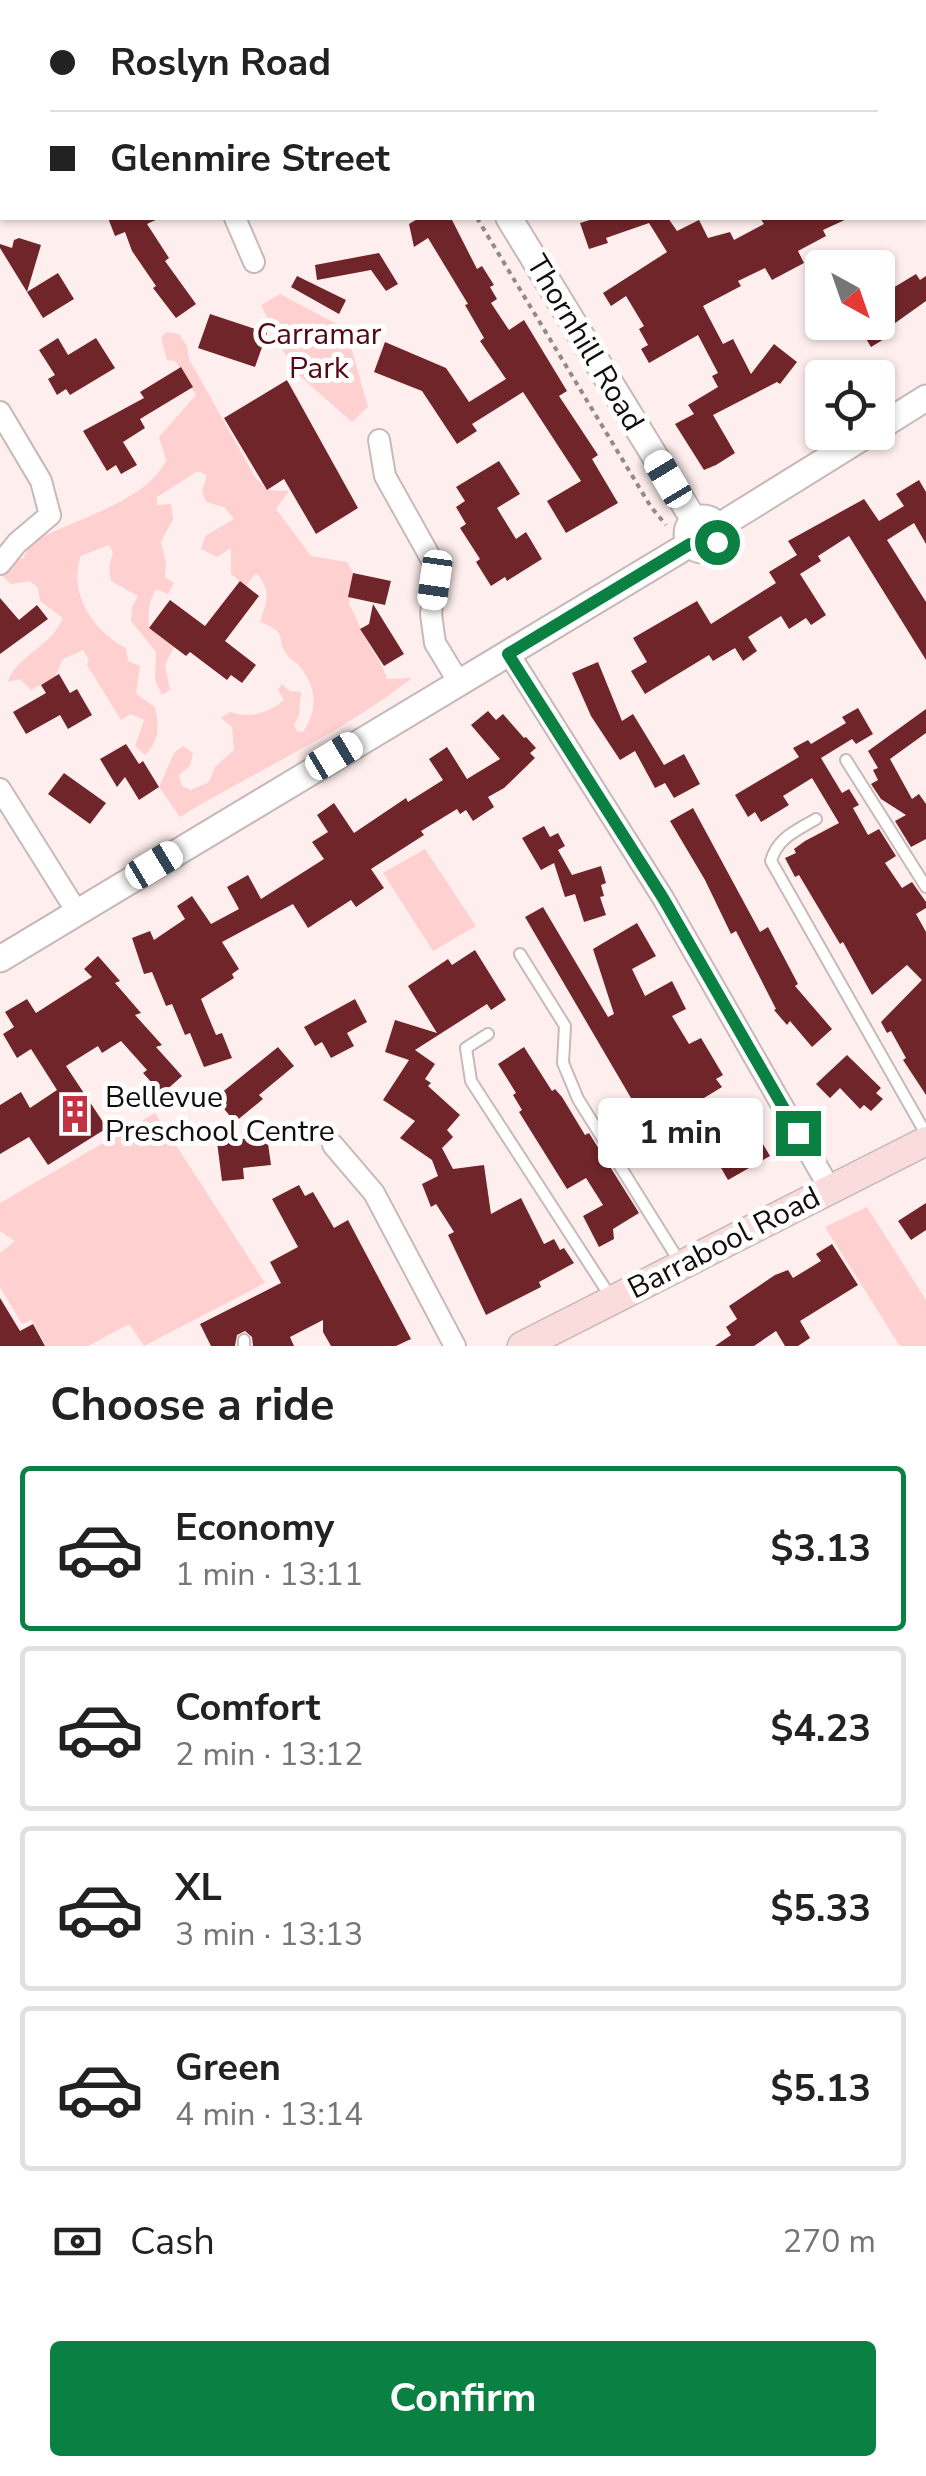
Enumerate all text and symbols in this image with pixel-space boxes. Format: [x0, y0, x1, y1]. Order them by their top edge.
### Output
text: Roslyn Road [110, 37, 331, 88]
text: Glenmire Street [110, 133, 390, 184]
street label: Thornhill Road [516, 247, 654, 439]
north arrow [805, 250, 895, 340]
map controls [805, 250, 895, 450]
park label: Carramar Park [256, 314, 382, 389]
button: locate [805, 360, 895, 450]
car [640, 446, 696, 512]
route start [695, 520, 740, 565]
car [416, 548, 454, 612]
car [301, 728, 367, 784]
car [121, 837, 187, 893]
place label: Bellevue Preschool Centre [105, 1077, 335, 1152]
building icon: Bellevue Preschool Centre [54, 1093, 96, 1135]
callout: 1 min [598, 1098, 763, 1168]
text: 1 min [639, 1111, 722, 1154]
route end [776, 1111, 821, 1156]
street label: Barrabool Road [621, 1177, 827, 1309]
text: Choose a ride [50, 1375, 335, 1436]
text: Economy [175, 1502, 334, 1553]
icon: car [55, 1504, 145, 1594]
text: $3.13 [770, 1523, 871, 1574]
text: 1 min · 13:11 [175, 1553, 363, 1596]
text: Comfort [175, 1682, 320, 1733]
icon: car [55, 1684, 145, 1774]
text: $4.23 [770, 1703, 871, 1754]
text: 2 min · 13:12 [175, 1733, 363, 1776]
text: XL [175, 1862, 222, 1913]
icon: car [55, 1864, 145, 1954]
text: $5.33 [770, 1883, 871, 1934]
text: 3 min · 13:13 [175, 1913, 363, 1956]
text: Green [175, 2042, 281, 2093]
icon: car [55, 2044, 145, 2134]
text: $5.13 [770, 2063, 871, 2114]
text: 4 min · 13:14 [175, 2093, 363, 2136]
icon: cash [50, 2214, 105, 2269]
text: Cash [130, 2216, 215, 2267]
text: 270 m [783, 2220, 876, 2263]
button: Confirm [50, 2341, 876, 2456]

